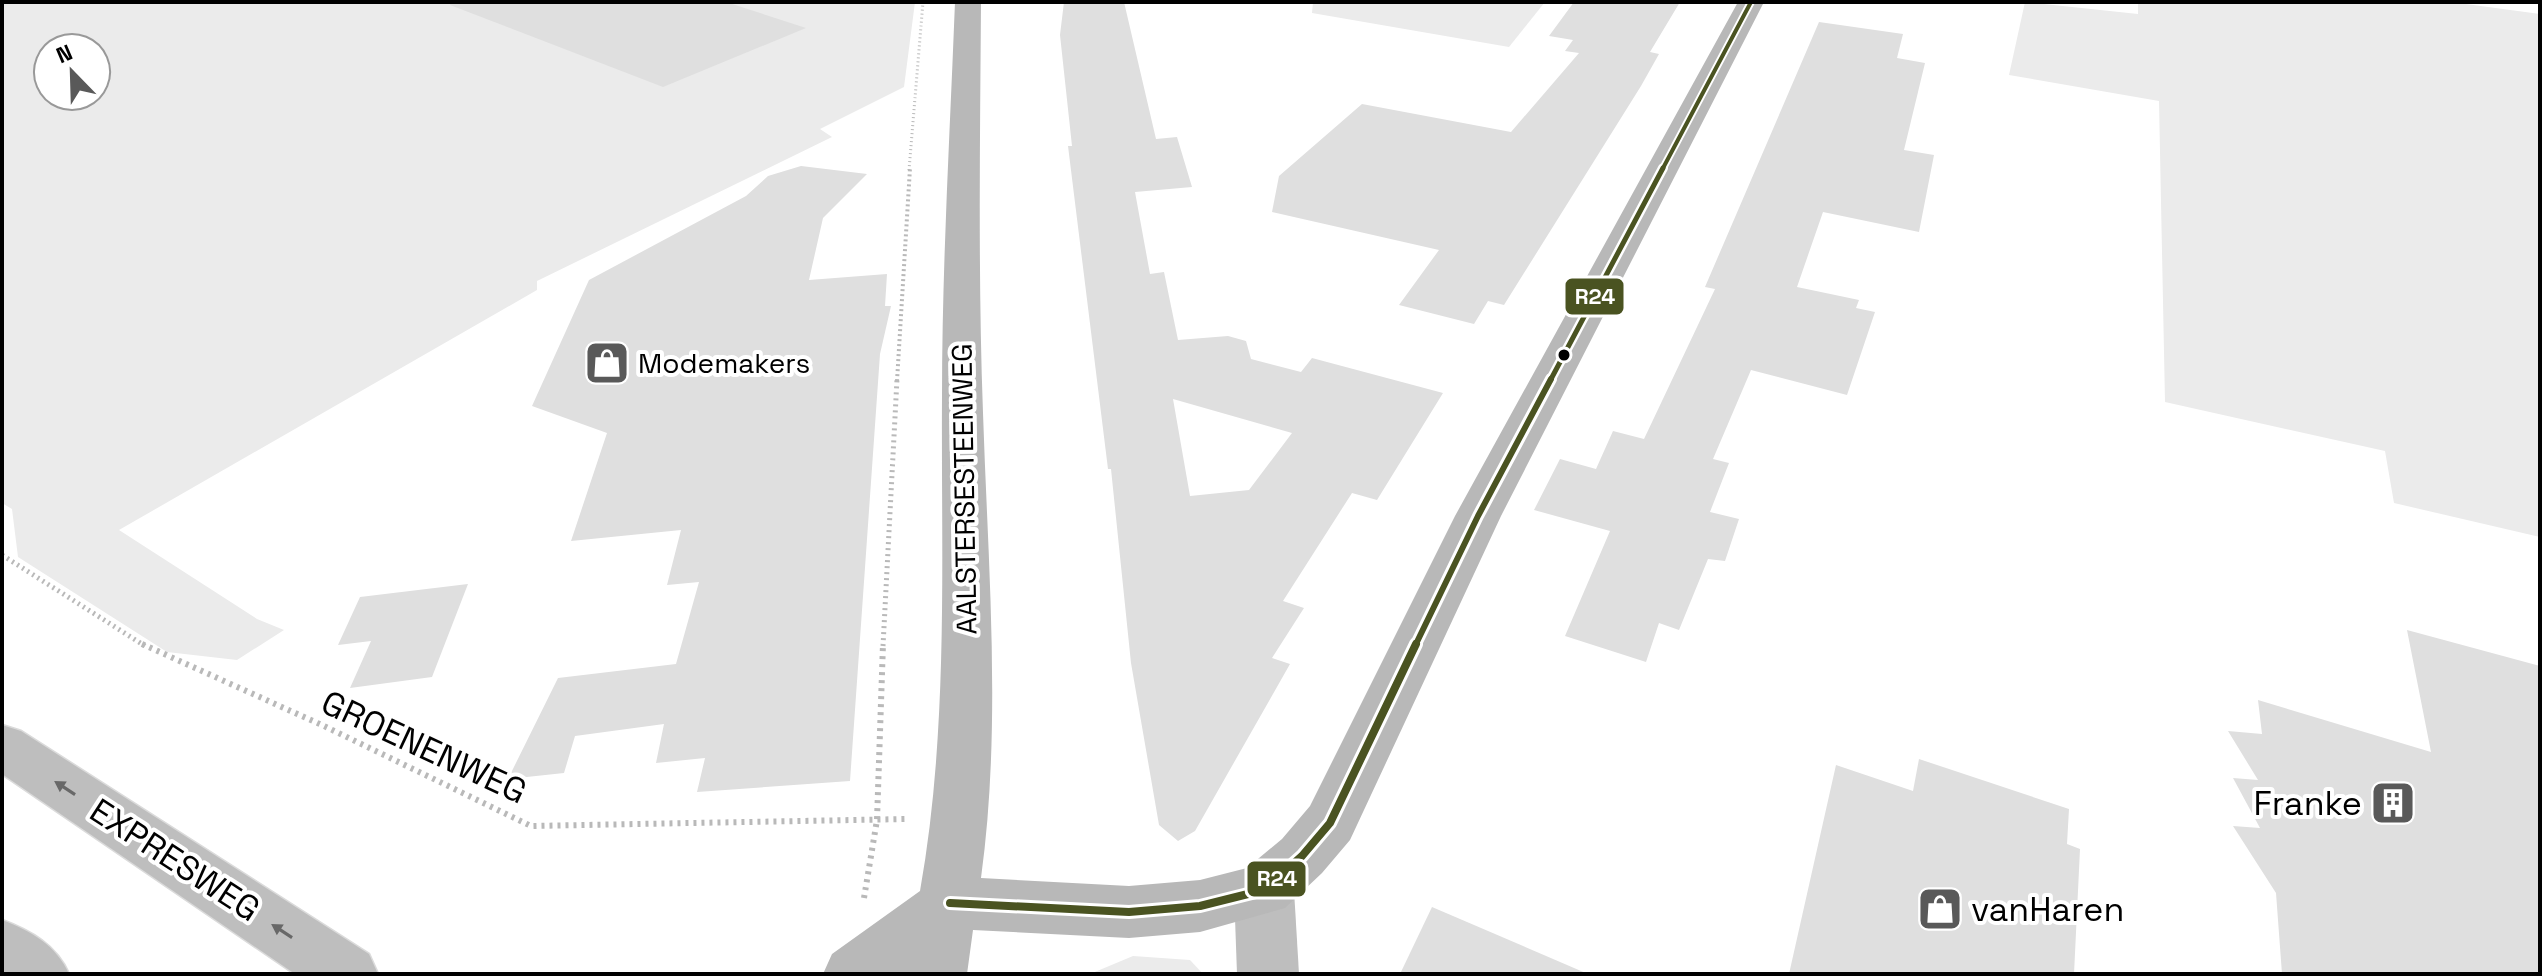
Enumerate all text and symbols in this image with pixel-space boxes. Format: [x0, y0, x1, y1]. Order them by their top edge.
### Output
north arrow [32, 32, 112, 112]
text: N [52, 38, 76, 69]
line badge: R24 [1564, 277, 1625, 316]
text: R24 [1575, 282, 1615, 310]
shop icon: Modemakers [583, 339, 631, 387]
street label: AALSTERSESTEENWEG [943, 343, 985, 635]
place label: Modemakers [638, 345, 810, 381]
unlabelled marker [1556, 347, 1572, 363]
street label: GROENENWEG [315, 681, 533, 813]
building icon: Franke [2369, 779, 2417, 827]
one-way arrow [55, 781, 76, 796]
place label: Franke [2253, 782, 2362, 825]
street label: EXPRESWEG [82, 789, 268, 931]
line badge: R24 [1246, 860, 1307, 898]
text: R24 [1257, 864, 1297, 892]
shop icon: vanHaren [1916, 885, 1964, 933]
place label: vanHaren [1971, 888, 2124, 931]
one-way arrow [272, 924, 293, 939]

